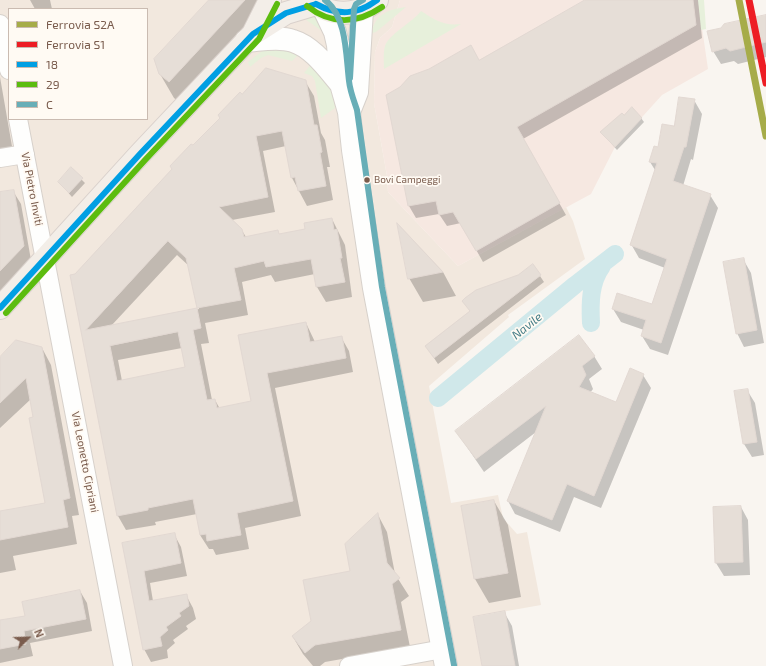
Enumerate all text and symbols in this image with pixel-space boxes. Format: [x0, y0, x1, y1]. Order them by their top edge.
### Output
legend [8, 8, 148, 120]
text: Ferrovia S2A [46, 17, 114, 31]
text: Ferrovia S1 [46, 37, 105, 51]
text: 18 [46, 57, 58, 71]
text: 29 [46, 77, 60, 91]
text: C [46, 97, 53, 111]
street label: Via Pietro Inviti [18, 151, 46, 227]
place label: Bovi Campeggi [374, 174, 441, 186]
marker: Bovi Campeggi [362, 175, 372, 185]
water label: Navile [509, 310, 545, 342]
street label: Via Leonetto Cipriani [69, 410, 101, 514]
north arrow [8, 618, 48, 658]
text: N [32, 627, 47, 639]

